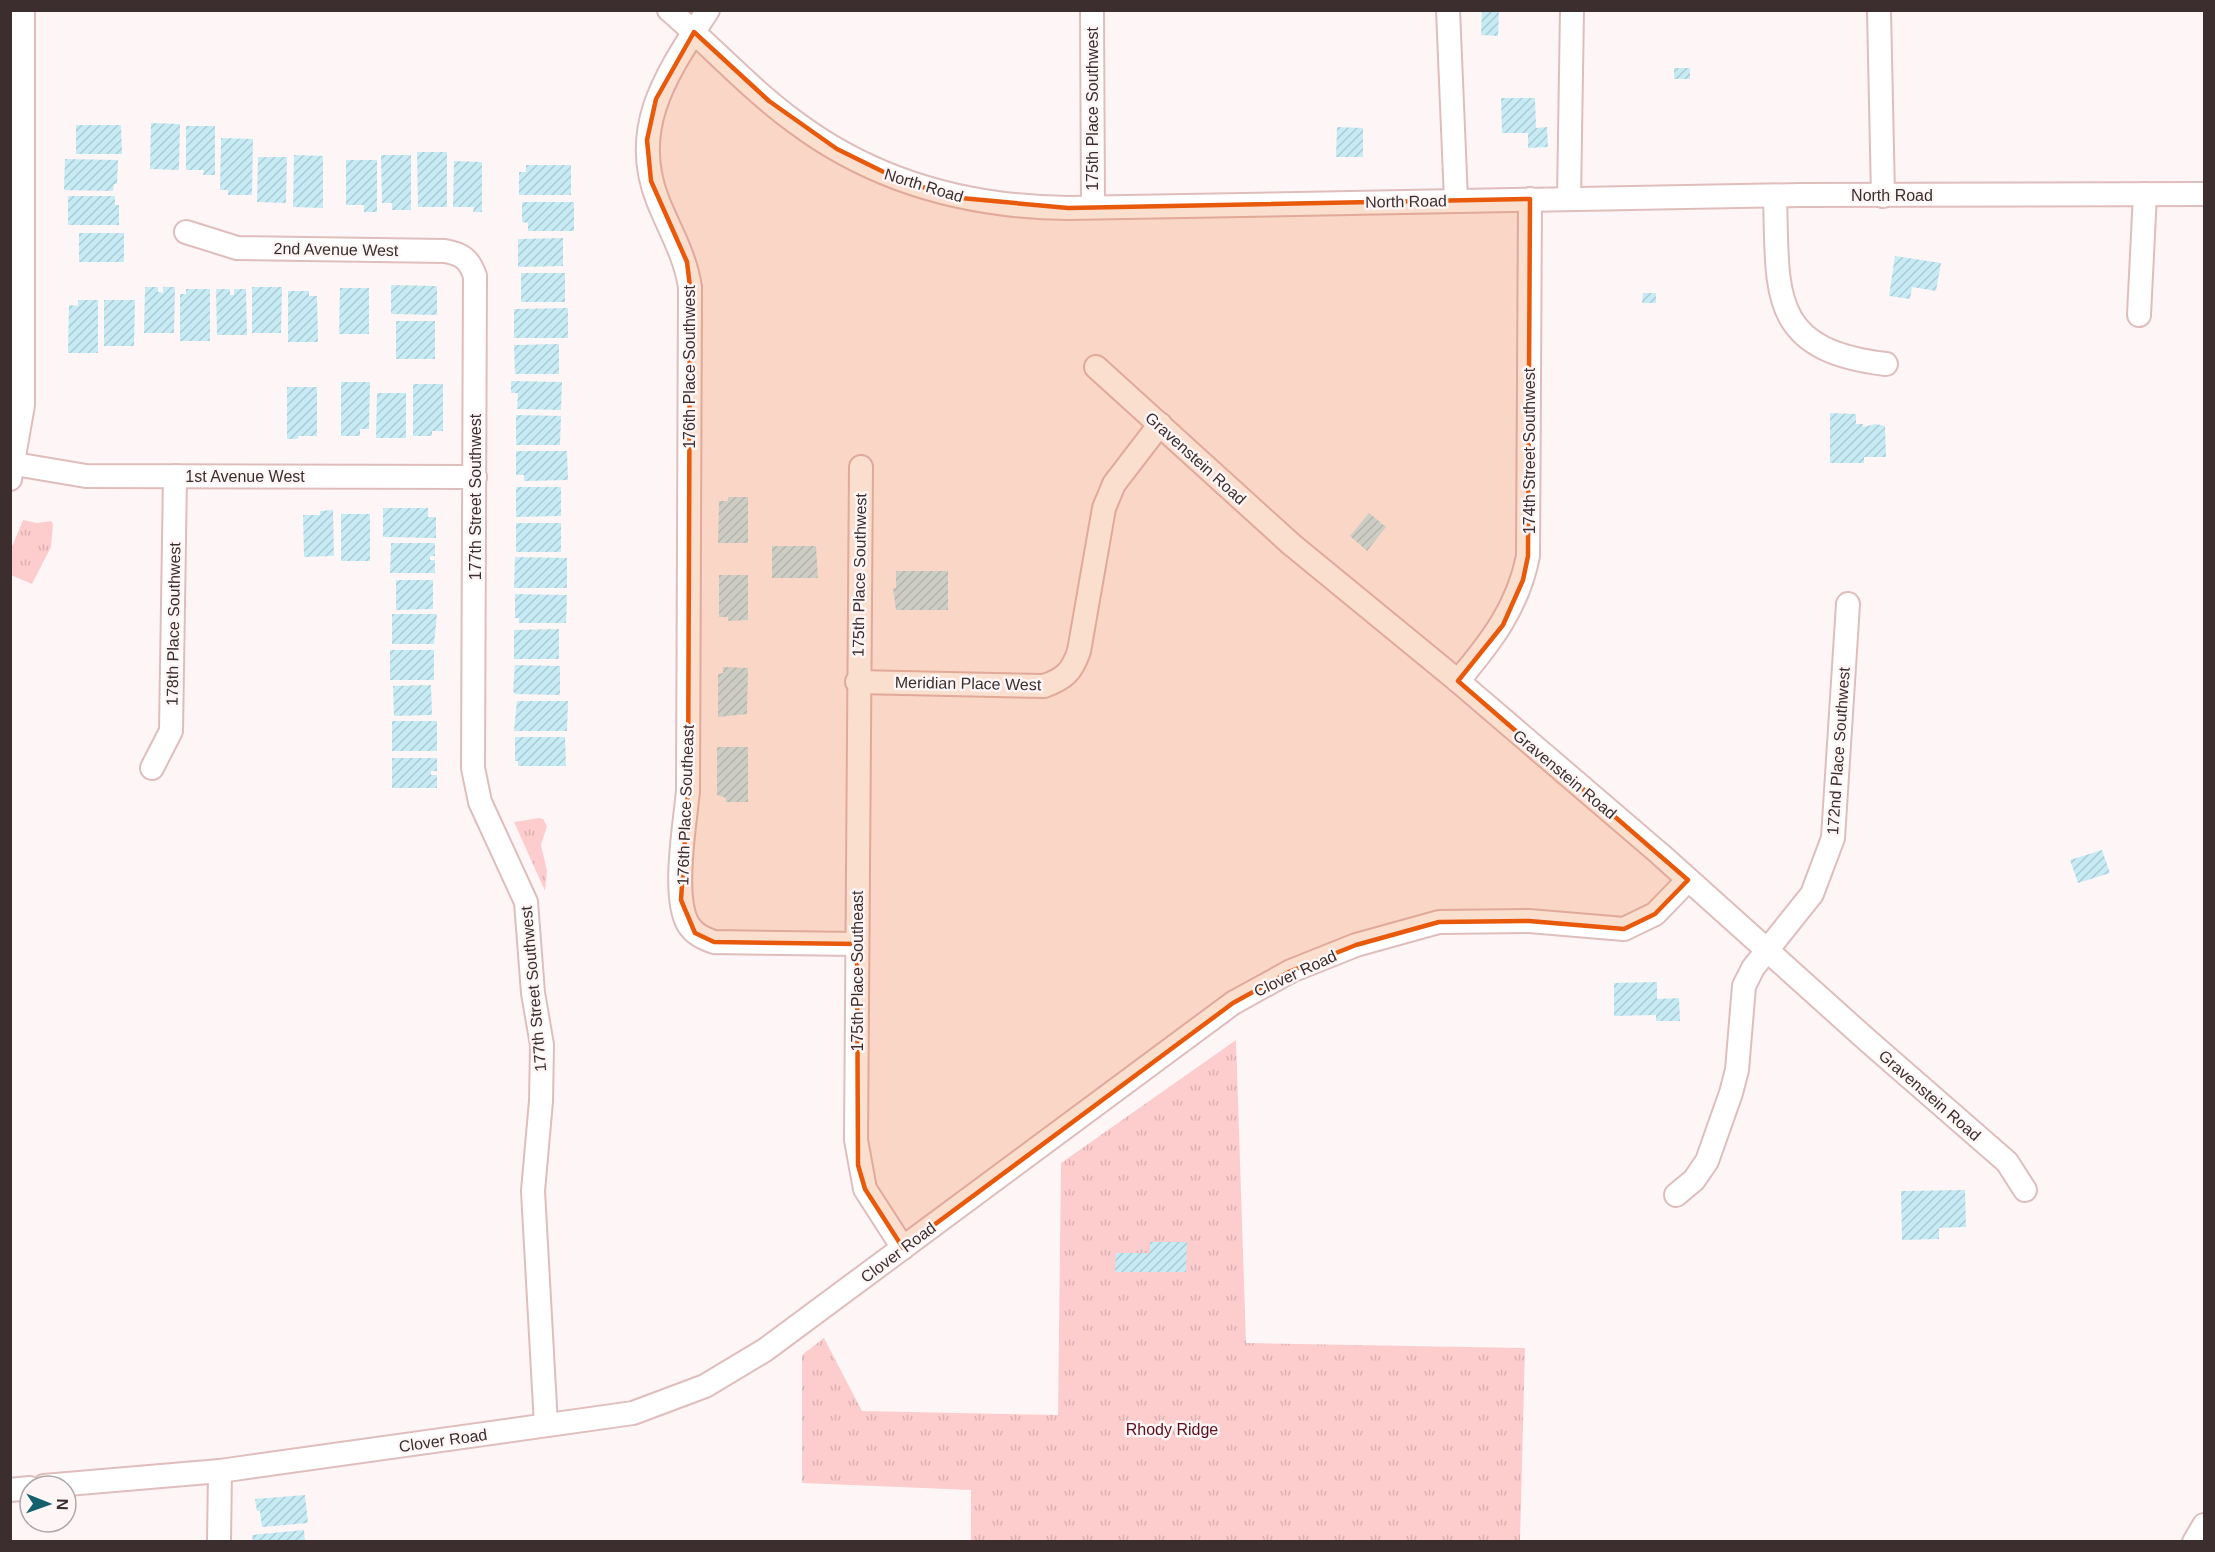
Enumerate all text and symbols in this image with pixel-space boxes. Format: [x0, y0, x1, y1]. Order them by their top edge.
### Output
street label: 175th Place Southwest [1084, 27, 1101, 191]
street label: North Road [882, 165, 965, 206]
street label: North Road [1851, 187, 1933, 204]
street label: North Road [1365, 192, 1447, 211]
street label: 2nd Avenue West [273, 240, 399, 259]
street label: 176th Place Southwest [681, 285, 698, 449]
street label: 174th Street Southwest [1521, 367, 1538, 534]
street label: Gravenstein Road [1142, 409, 1249, 508]
street label: 177th Street Southwest [467, 413, 484, 580]
street label: 1st Avenue West [185, 468, 305, 485]
street label: 175th Place Southwest [850, 492, 869, 657]
street label: 178th Place Southwest [164, 541, 183, 706]
street label: 172nd Place Southwest [1824, 666, 1853, 835]
street label: Meridian Place West [895, 674, 1042, 693]
street label: 176th Place Southeast [674, 724, 697, 886]
street label: Gravenstein Road [1510, 726, 1620, 822]
street label: 175th Place Southeast [849, 890, 866, 1052]
street label: 177th Street Southwest [518, 905, 549, 1073]
street label: Clover Road [1251, 947, 1339, 1000]
street label: Gravenstein Road [1875, 1047, 1984, 1144]
street label: Clover Road [858, 1219, 939, 1286]
park label: Rhody Ridge [1126, 1421, 1218, 1438]
street label: Clover Road [398, 1426, 488, 1455]
north arrow [18, 1474, 78, 1534]
text: N [54, 1498, 71, 1510]

